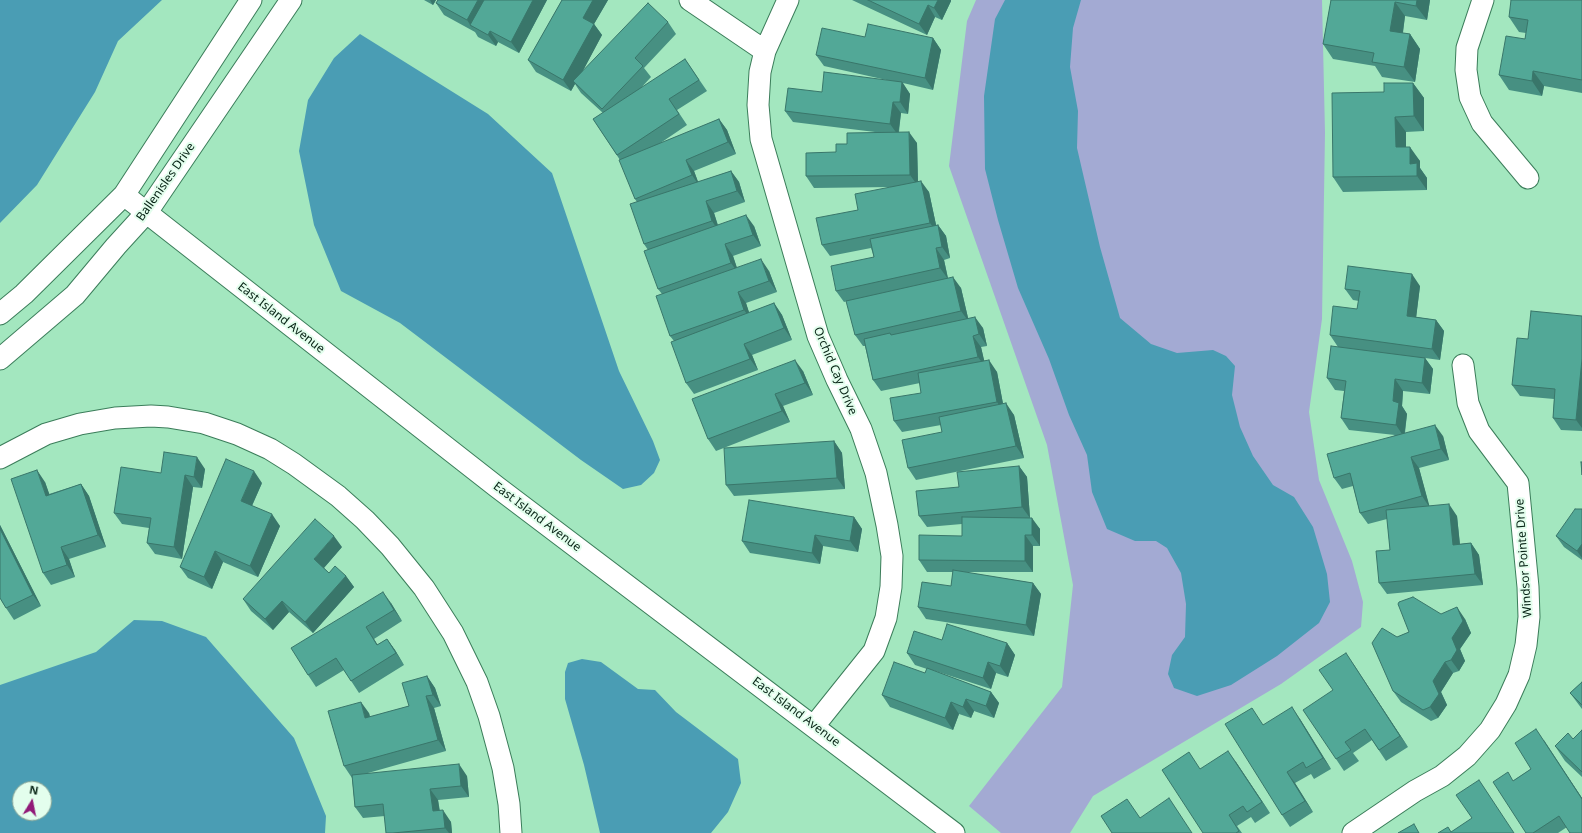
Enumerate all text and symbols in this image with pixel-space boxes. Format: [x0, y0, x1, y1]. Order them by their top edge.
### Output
street label: Ballenisles Drive [134, 140, 198, 224]
street label: East Island Avenue [235, 280, 327, 356]
street label: Orchid Cay Drive [810, 325, 860, 417]
street label: East Island Avenue [490, 479, 584, 555]
street label: Windsor Pointe Drive [1513, 498, 1535, 618]
street label: East Island Avenue [749, 674, 843, 750]
north arrow [12, 781, 52, 821]
text: N [28, 782, 40, 798]

